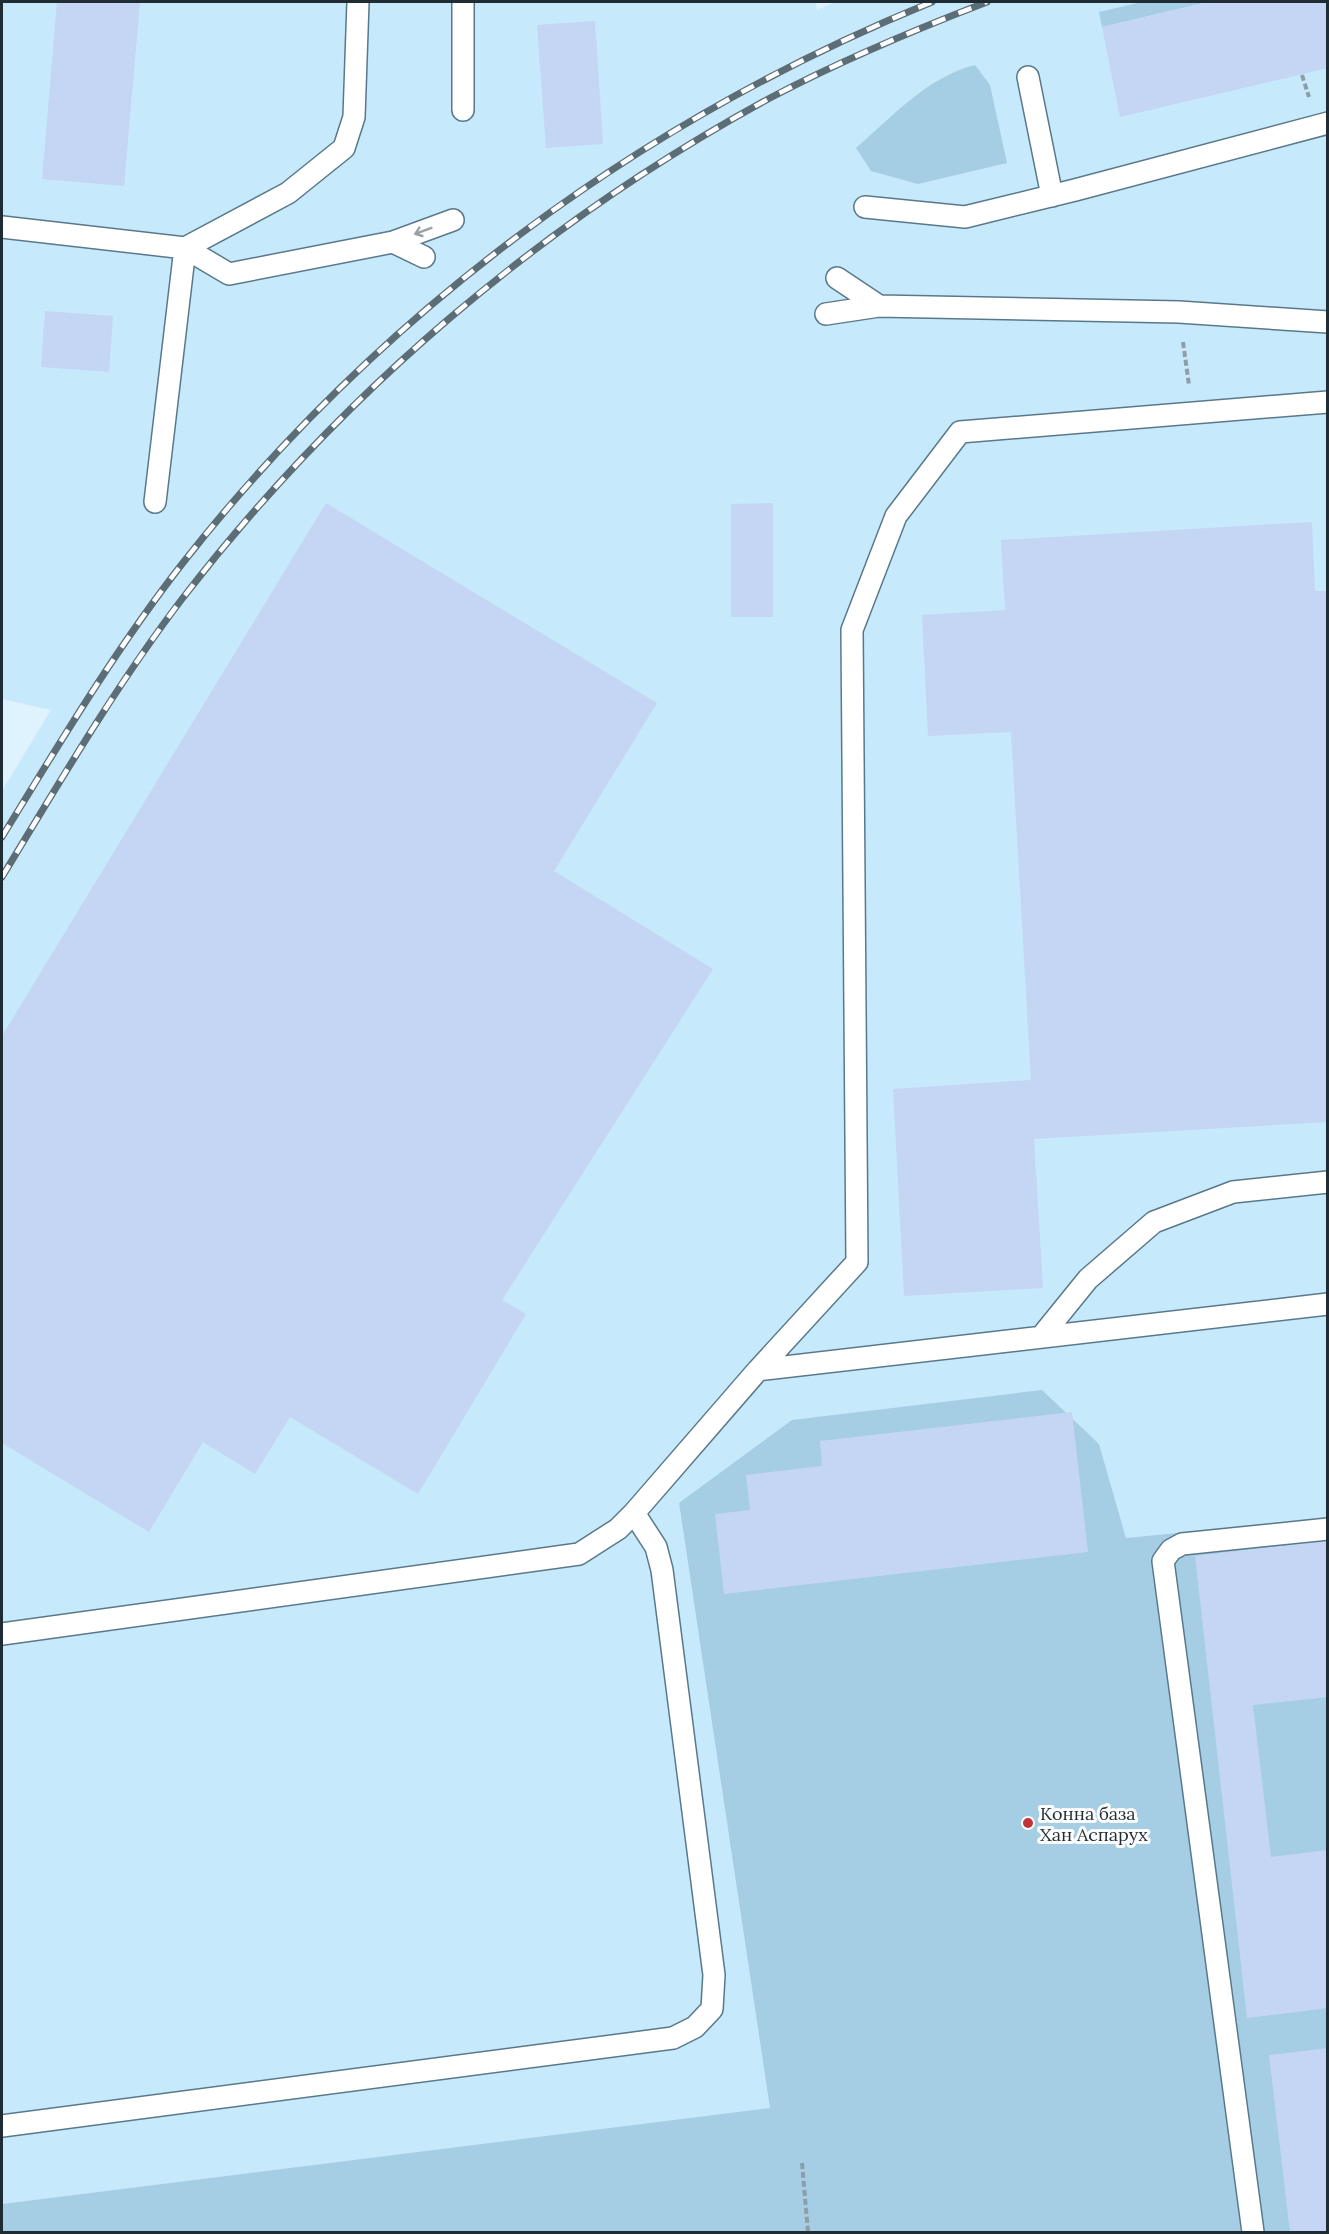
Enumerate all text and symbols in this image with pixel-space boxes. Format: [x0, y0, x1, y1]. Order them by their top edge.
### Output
one-way arrow [414, 226, 433, 237]
place label: Конна база Хан Аспарух [1040, 1802, 1148, 1846]
marker: Конна база Хан Аспарух [1021, 1816, 1035, 1830]

